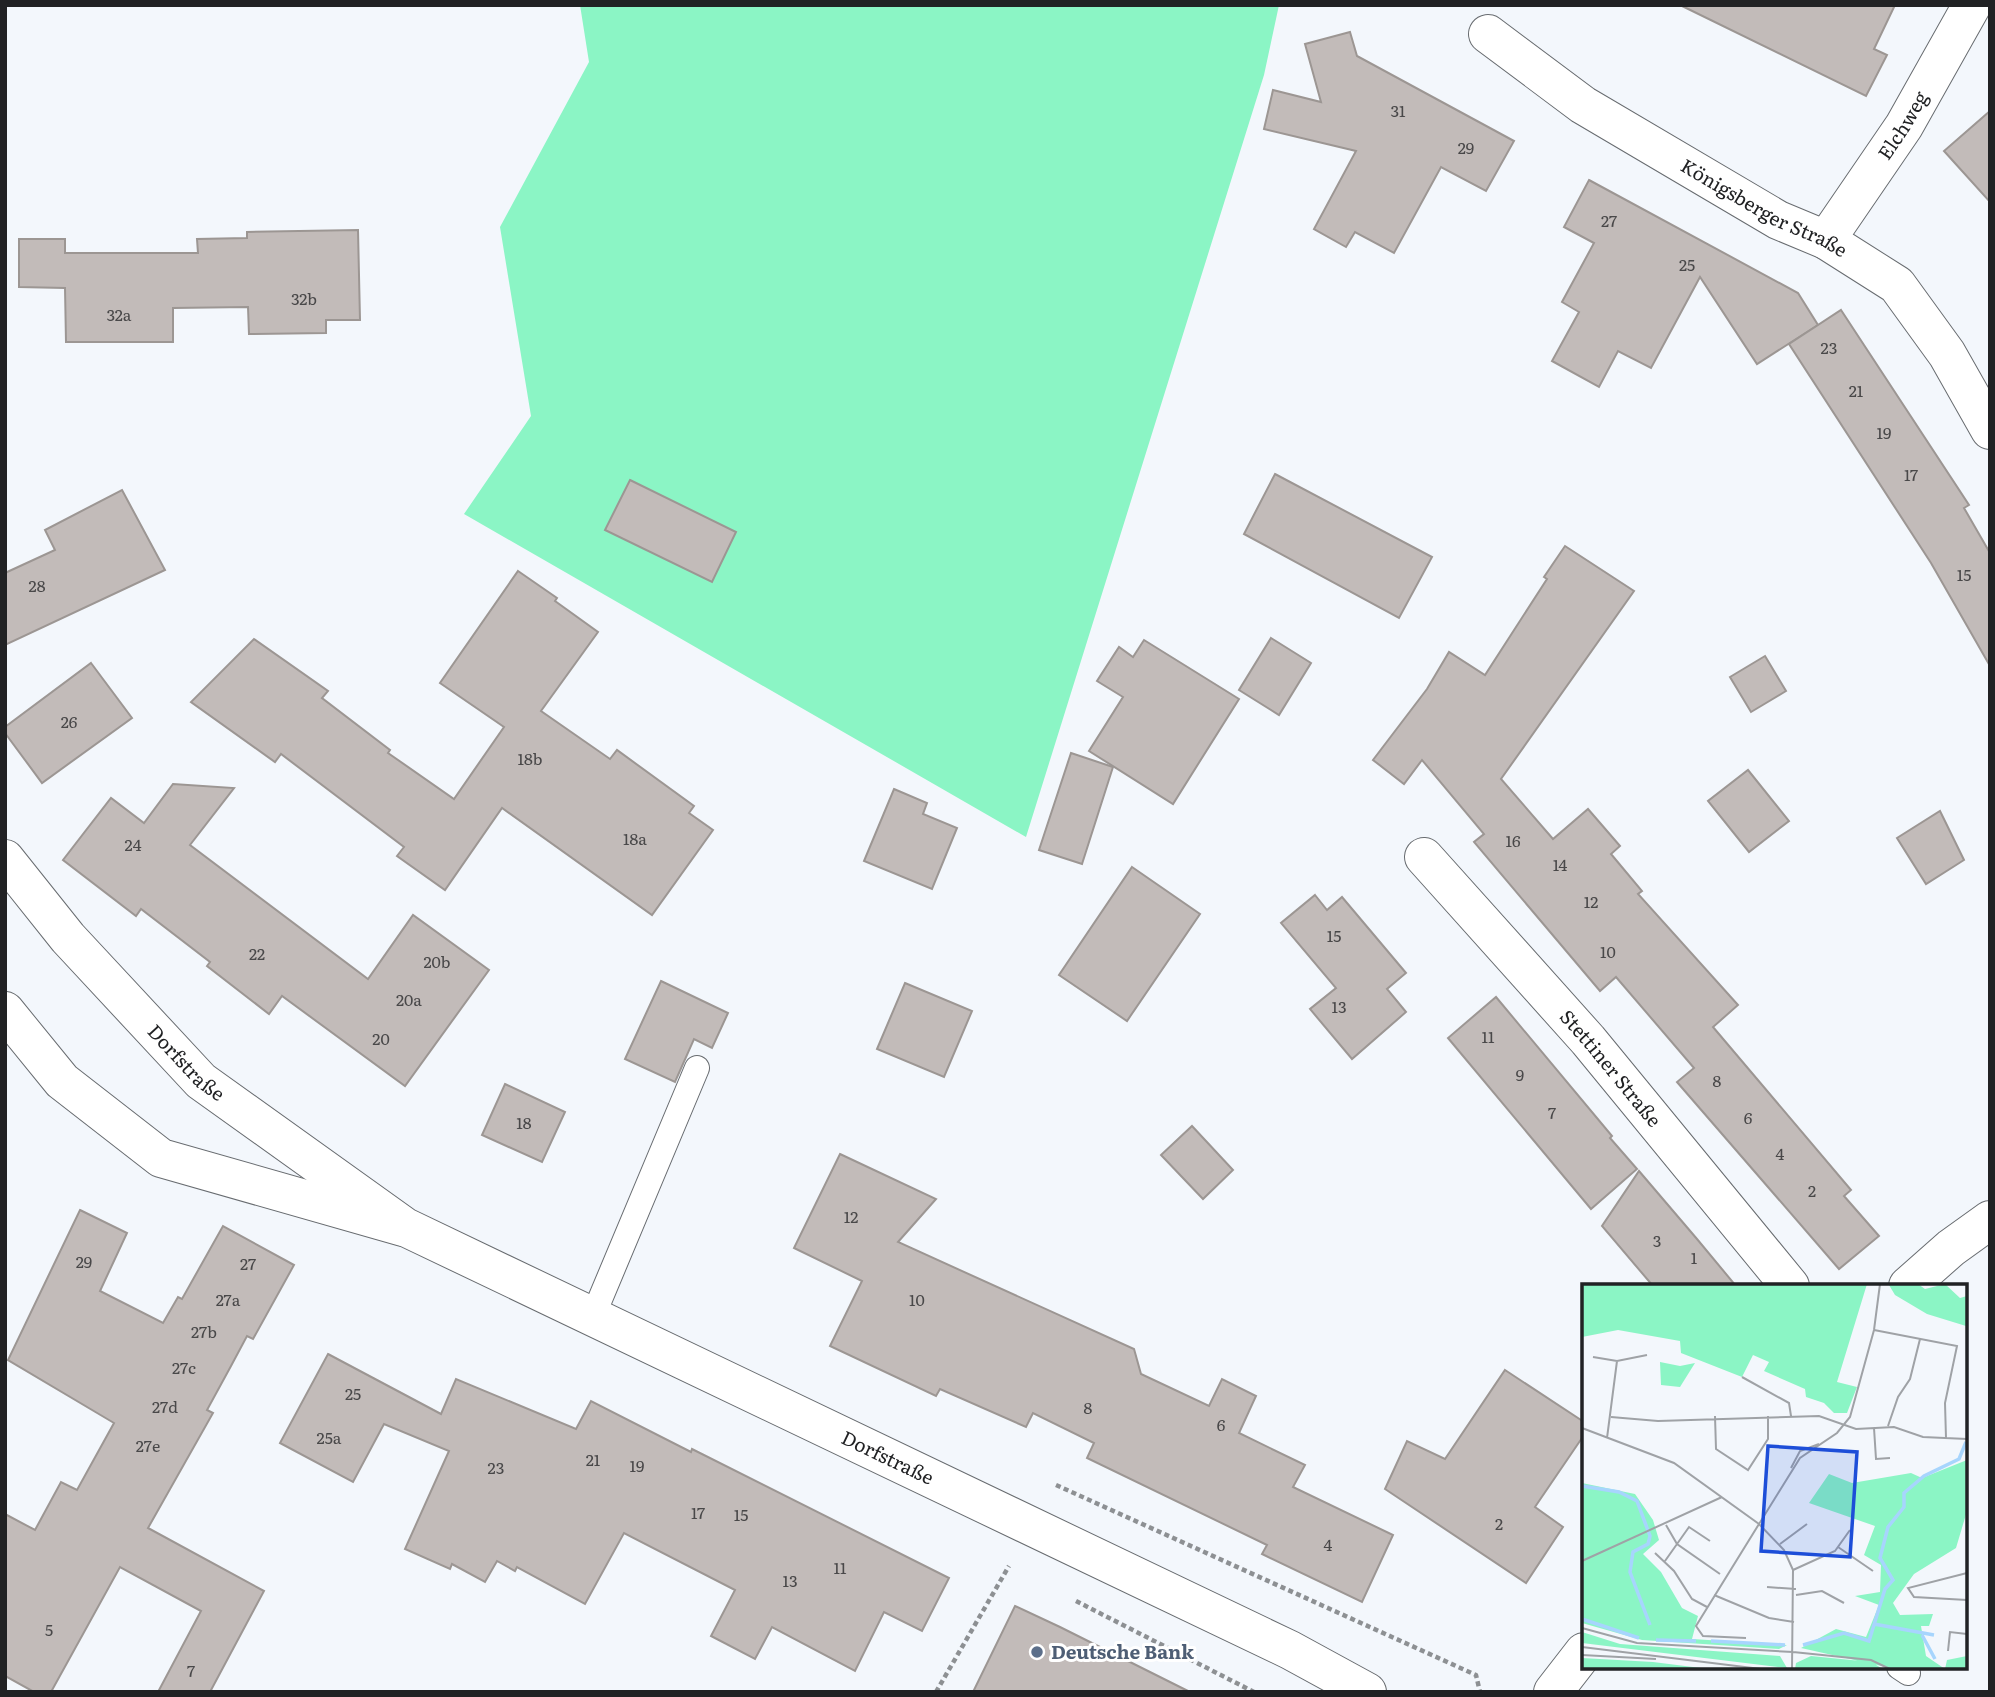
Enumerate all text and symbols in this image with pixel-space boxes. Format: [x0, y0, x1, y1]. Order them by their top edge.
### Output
street label: Elchweg [1870, 85, 1934, 165]
house number: 31 [1390, 98, 1406, 122]
house number: 29 [1458, 135, 1474, 159]
street label: Königsberger Straße [1676, 151, 1853, 263]
house number: 27 [1601, 208, 1617, 232]
house number: 25 [1679, 252, 1695, 276]
house number: 32b [291, 286, 317, 310]
house number: 32a [107, 302, 132, 326]
house number: 23 [1821, 335, 1837, 359]
house number: 21 [1849, 378, 1864, 402]
house number: 19 [1877, 420, 1891, 444]
house number: 17 [1904, 462, 1918, 486]
house number: 15 [1957, 562, 1971, 586]
house number: 28 [29, 573, 46, 597]
house number: 26 [61, 709, 78, 733]
house number: 18b [517, 746, 543, 770]
house number: 18a [623, 826, 647, 850]
house number: 16 [1505, 828, 1521, 852]
house number: 24 [125, 832, 142, 856]
house number: 14 [1553, 852, 1568, 876]
house number: 12 [1584, 889, 1598, 913]
house number: 15 [1327, 923, 1341, 947]
house number: 10 [1600, 939, 1616, 963]
house number: 22 [249, 941, 265, 965]
house number: 20b [423, 949, 451, 973]
house number: 20a [396, 987, 422, 1011]
house number: 13 [1331, 994, 1347, 1018]
street label: Stettiner Straße [1554, 1003, 1669, 1133]
street label: Dorfstraße [142, 1017, 231, 1107]
house number: 11 [1481, 1024, 1495, 1048]
house number: 20 [372, 1026, 390, 1050]
house number: 9 [1516, 1062, 1524, 1086]
house number: 8 [1713, 1068, 1722, 1092]
house number: 7 [1548, 1100, 1556, 1124]
house number: 6 [1744, 1105, 1753, 1129]
house number: 18 [516, 1110, 532, 1134]
house number: 4 [1776, 1141, 1785, 1165]
house number: 2 [1808, 1178, 1816, 1202]
house number: 12 [844, 1204, 858, 1228]
house number: 3 [1653, 1228, 1661, 1252]
house number: 1 [1691, 1245, 1698, 1269]
house number: 29 [76, 1249, 92, 1273]
house number: 27 [240, 1251, 256, 1275]
inset map [1582, 1284, 1967, 1669]
house number: 27a [216, 1287, 241, 1311]
house number: 10 [909, 1287, 925, 1311]
house number: 27b [191, 1319, 217, 1343]
house number: 27c [172, 1355, 196, 1379]
house number: 25 [345, 1381, 361, 1405]
house number: 27d [152, 1394, 178, 1418]
house number: 8 [1084, 1395, 1093, 1419]
house number: 6 [1217, 1412, 1226, 1436]
street label: Dorfstraße [837, 1423, 939, 1491]
house number: 25a [317, 1425, 342, 1449]
house number: 27e [136, 1433, 160, 1457]
house number: 21 [586, 1447, 601, 1471]
house number: 19 [630, 1453, 644, 1477]
house number: 23 [488, 1455, 504, 1479]
house number: 17 [691, 1500, 705, 1524]
house number: 15 [734, 1502, 748, 1526]
house number: 2 [1495, 1511, 1503, 1535]
house number: 4 [1324, 1532, 1333, 1556]
house number: 11 [833, 1555, 847, 1579]
house number: 13 [782, 1568, 798, 1592]
house number: 5 [45, 1617, 53, 1641]
place label: Deutsche Bank [1051, 1637, 1194, 1665]
marker: Deutsche Bank [1029, 1644, 1045, 1660]
house number: 7 [187, 1658, 195, 1682]

